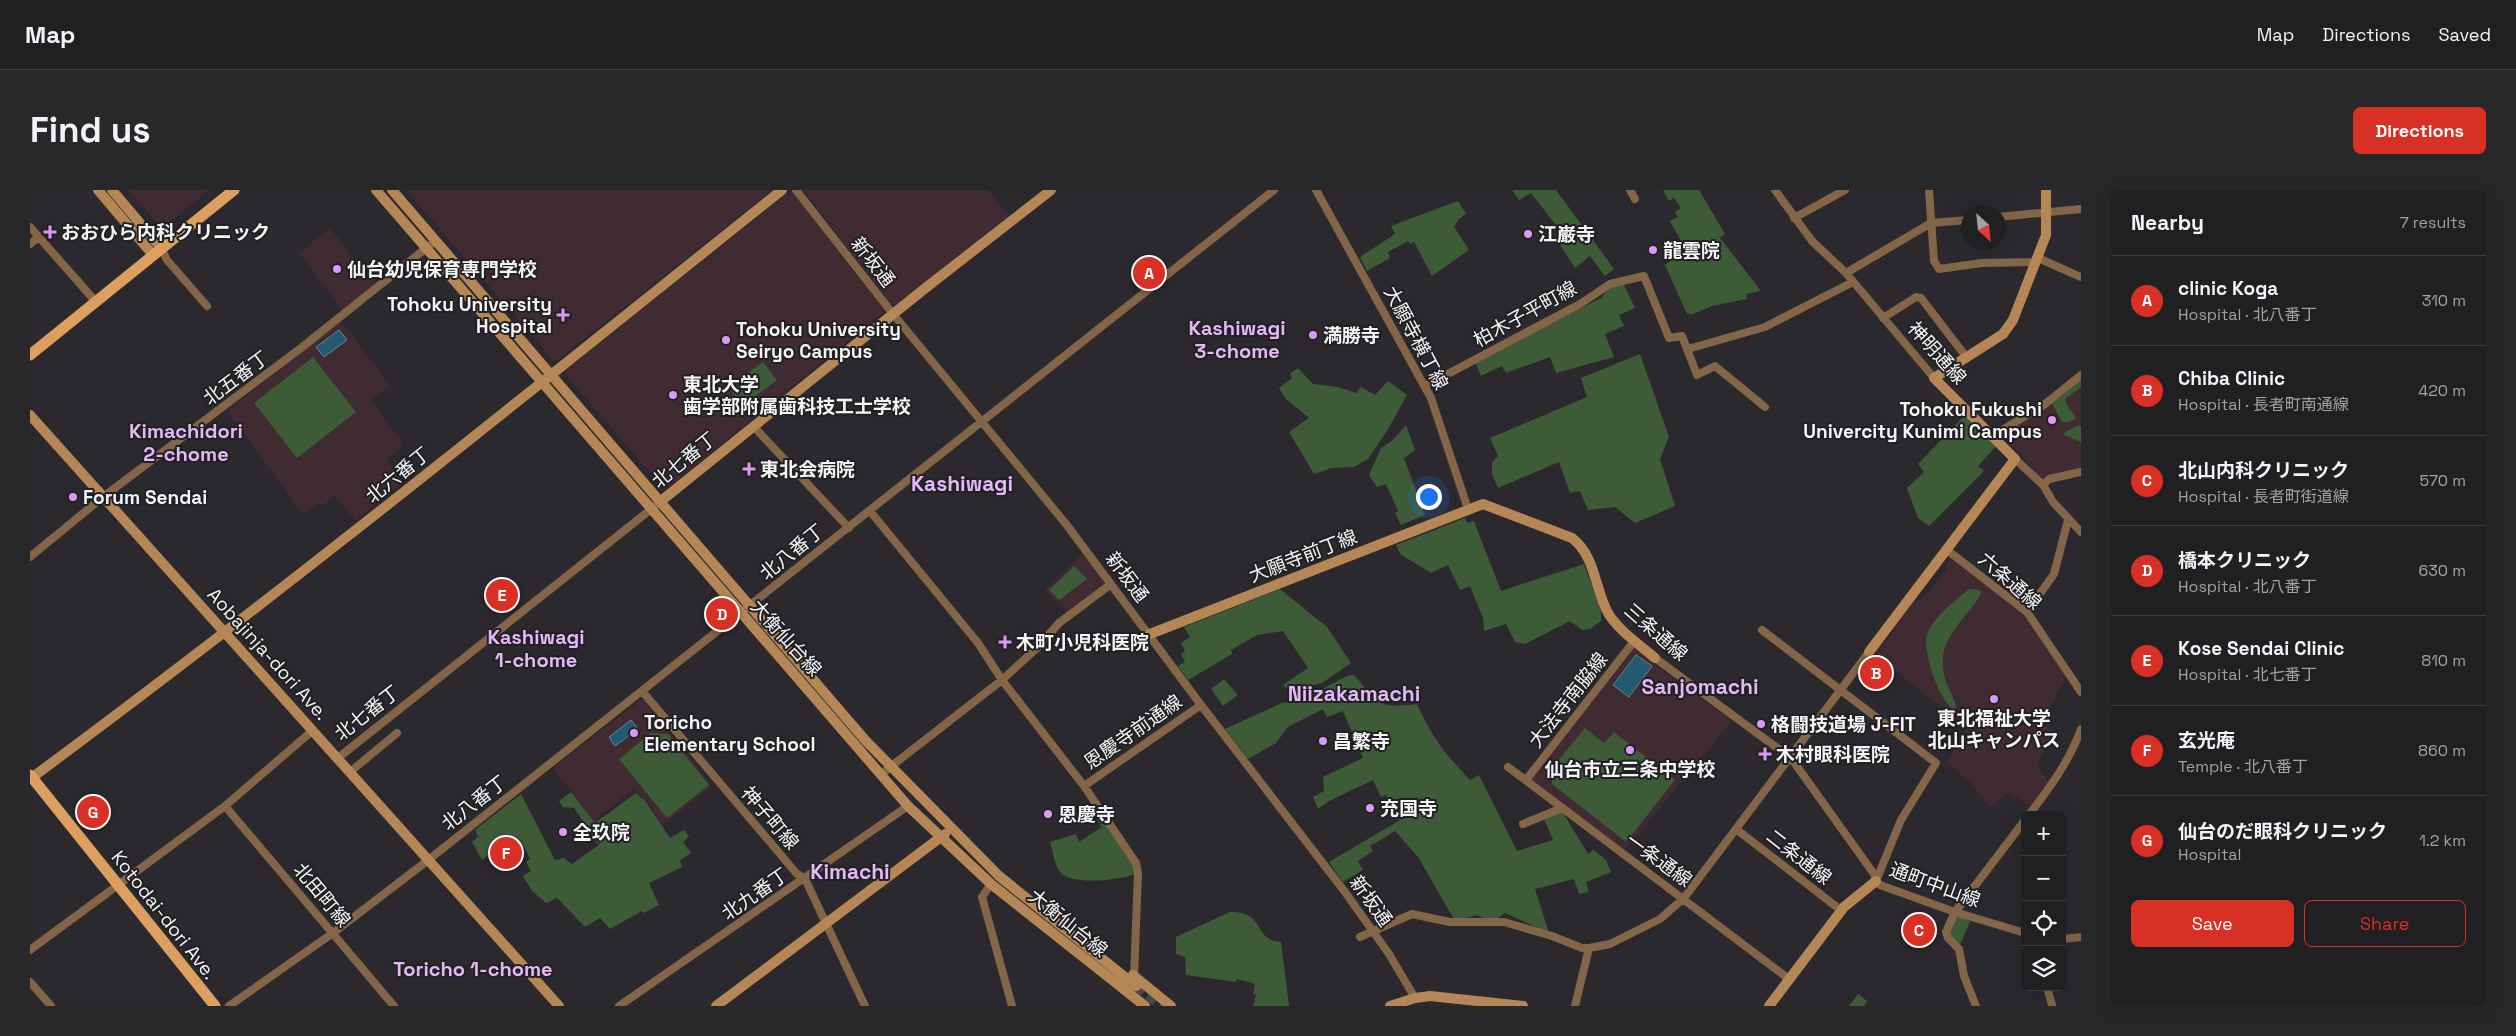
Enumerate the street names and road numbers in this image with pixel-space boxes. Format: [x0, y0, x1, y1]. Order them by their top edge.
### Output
street label: 新坂通 [846, 232, 900, 292]
street label: 柏木子平町線 [1469, 275, 1581, 353]
street label: 大願寺横丁線 [1378, 282, 1454, 394]
street label: 神明通線 [1902, 316, 1972, 390]
street label: 北五番丁 [198, 345, 274, 411]
street label: 北七番丁 [647, 426, 721, 494]
street label: 北六番丁 [361, 441, 435, 509]
street label: 北八番丁 [755, 518, 829, 586]
street label: 大願寺前丁線 [1245, 524, 1361, 588]
street label: 新坂通 [1100, 547, 1154, 607]
street label: 六条通線 [1973, 547, 2047, 615]
street label: Aobajinja-dori Ave. [202, 583, 334, 725]
street label: 大衡仙台線 [745, 594, 827, 682]
street label: 三条通線 [1619, 598, 1693, 666]
street label: 大法寺南脇線 [1523, 647, 1613, 753]
street label: 北七番丁 [329, 680, 405, 746]
street label: 恩慶寺前通線 [1079, 689, 1187, 775]
street label: 北八番丁 [436, 770, 512, 836]
street label: 神子町線 [736, 781, 804, 855]
street label: 二条通線 [1761, 824, 1837, 890]
street label: 一条通線 [1621, 828, 1697, 892]
street label: Kotodai-dori Ave. [106, 845, 222, 985]
street label: 通町中山線 [1886, 857, 1984, 913]
street label: 北田町線 [288, 858, 356, 932]
street label: 北九番丁 [717, 862, 793, 926]
street label: 新坂通 [1344, 871, 1398, 931]
street label: 大衡仙台線 [1023, 883, 1113, 963]

